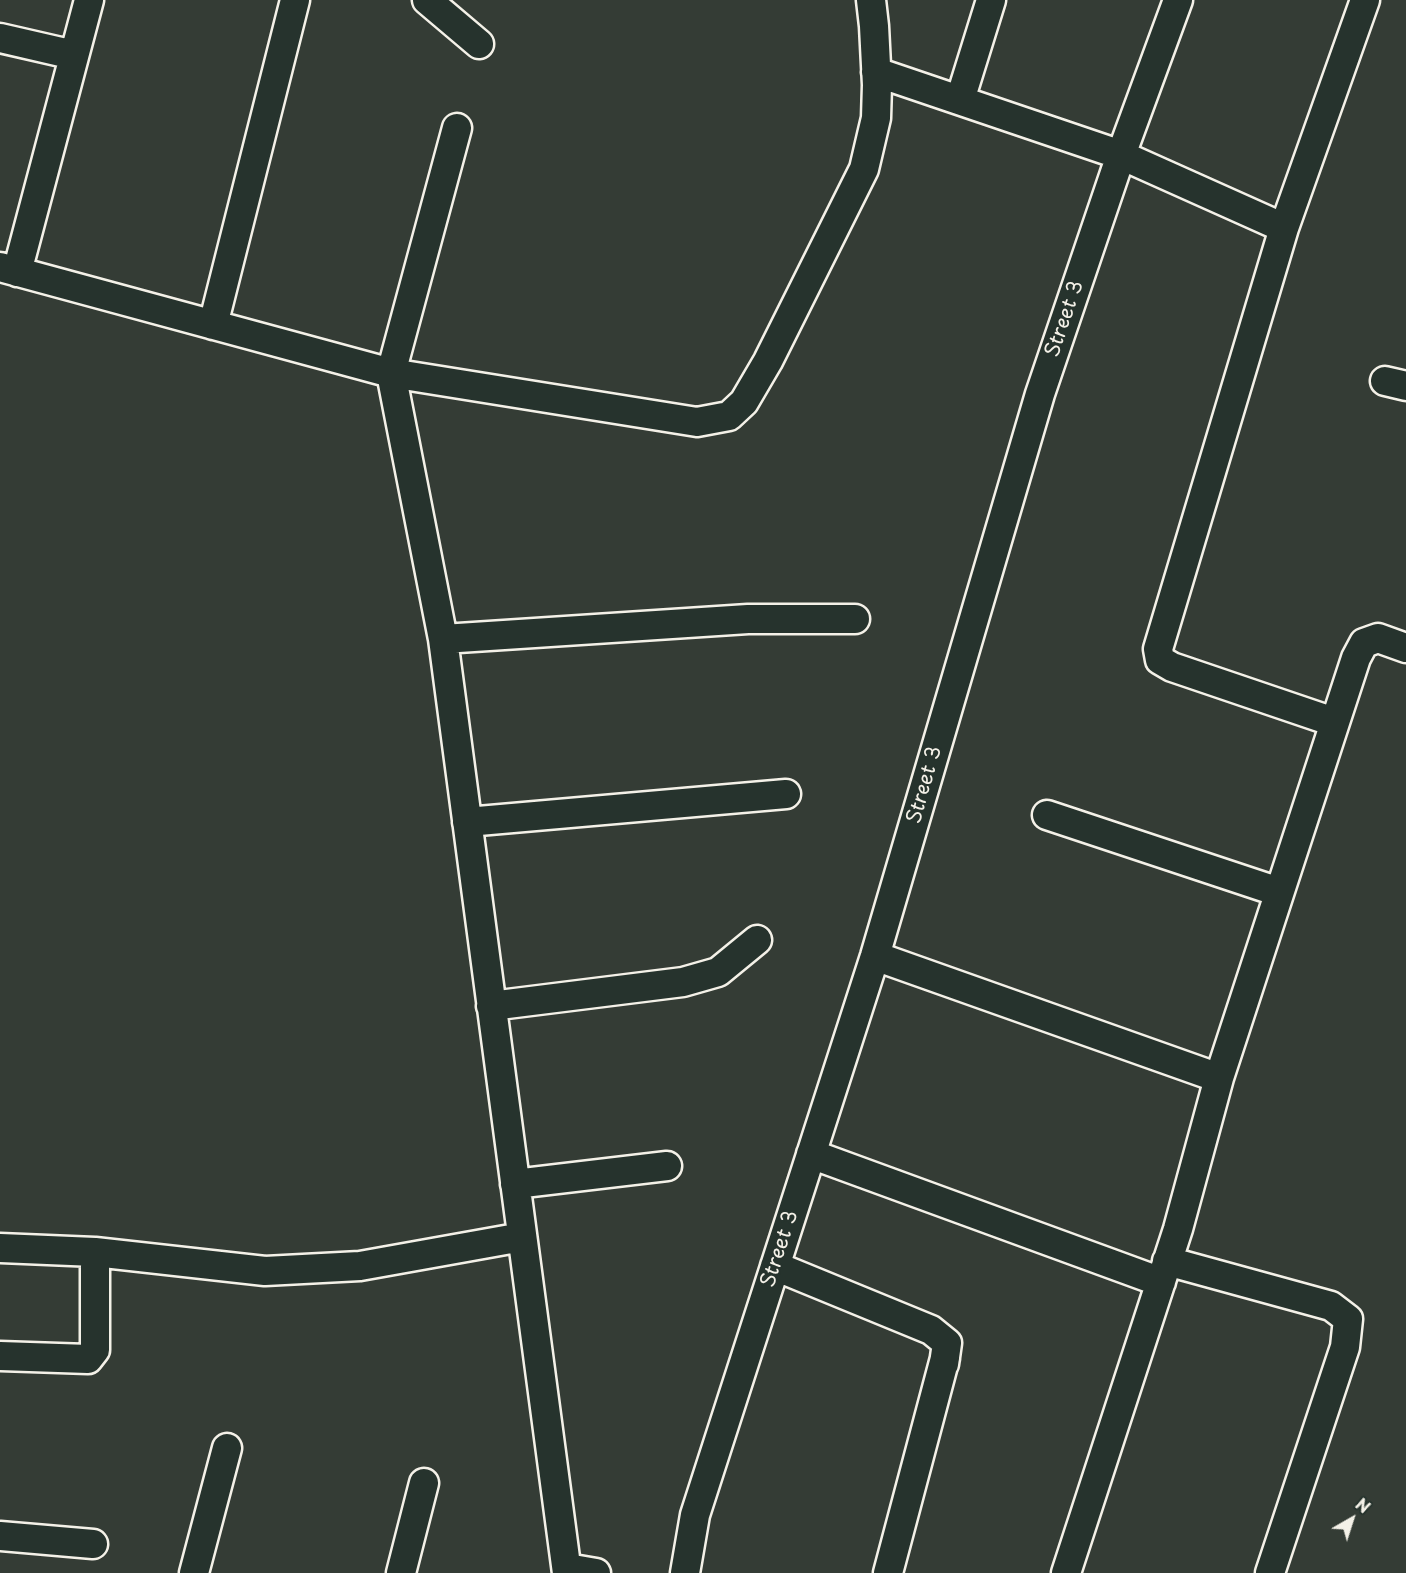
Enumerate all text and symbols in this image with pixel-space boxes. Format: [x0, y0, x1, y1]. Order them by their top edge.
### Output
street label: Street 3 [1041, 278, 1089, 360]
street label: Street 3 [903, 744, 947, 826]
street label: Street 3 [756, 1208, 804, 1290]
north arrow [1322, 1489, 1382, 1549]
text: N [1351, 1492, 1376, 1518]

